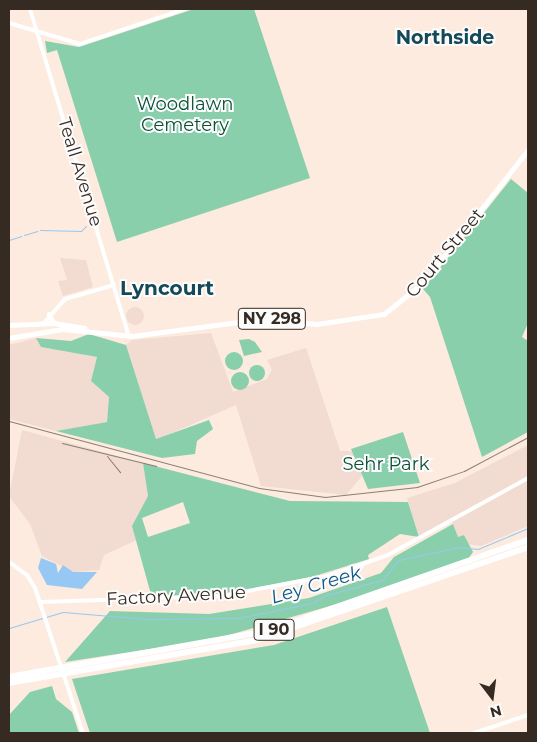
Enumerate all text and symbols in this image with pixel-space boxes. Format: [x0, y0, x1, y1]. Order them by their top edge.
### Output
district label: Northside [396, 27, 494, 49]
park label: Woodlawn Cemetery [136, 94, 234, 136]
street label: Teall Avenue [53, 115, 107, 229]
street label: Court Street [401, 204, 489, 302]
district label: Lyncourt [120, 276, 214, 300]
road number: NY 298 [237, 306, 307, 332]
park label: Sehr Park [342, 453, 430, 475]
water label: Ley Creek [268, 561, 364, 609]
street label: Factory Avenue [106, 582, 246, 610]
road number: I 90 [253, 616, 295, 644]
north arrow [467, 672, 517, 722]
text: N [488, 701, 504, 722]

